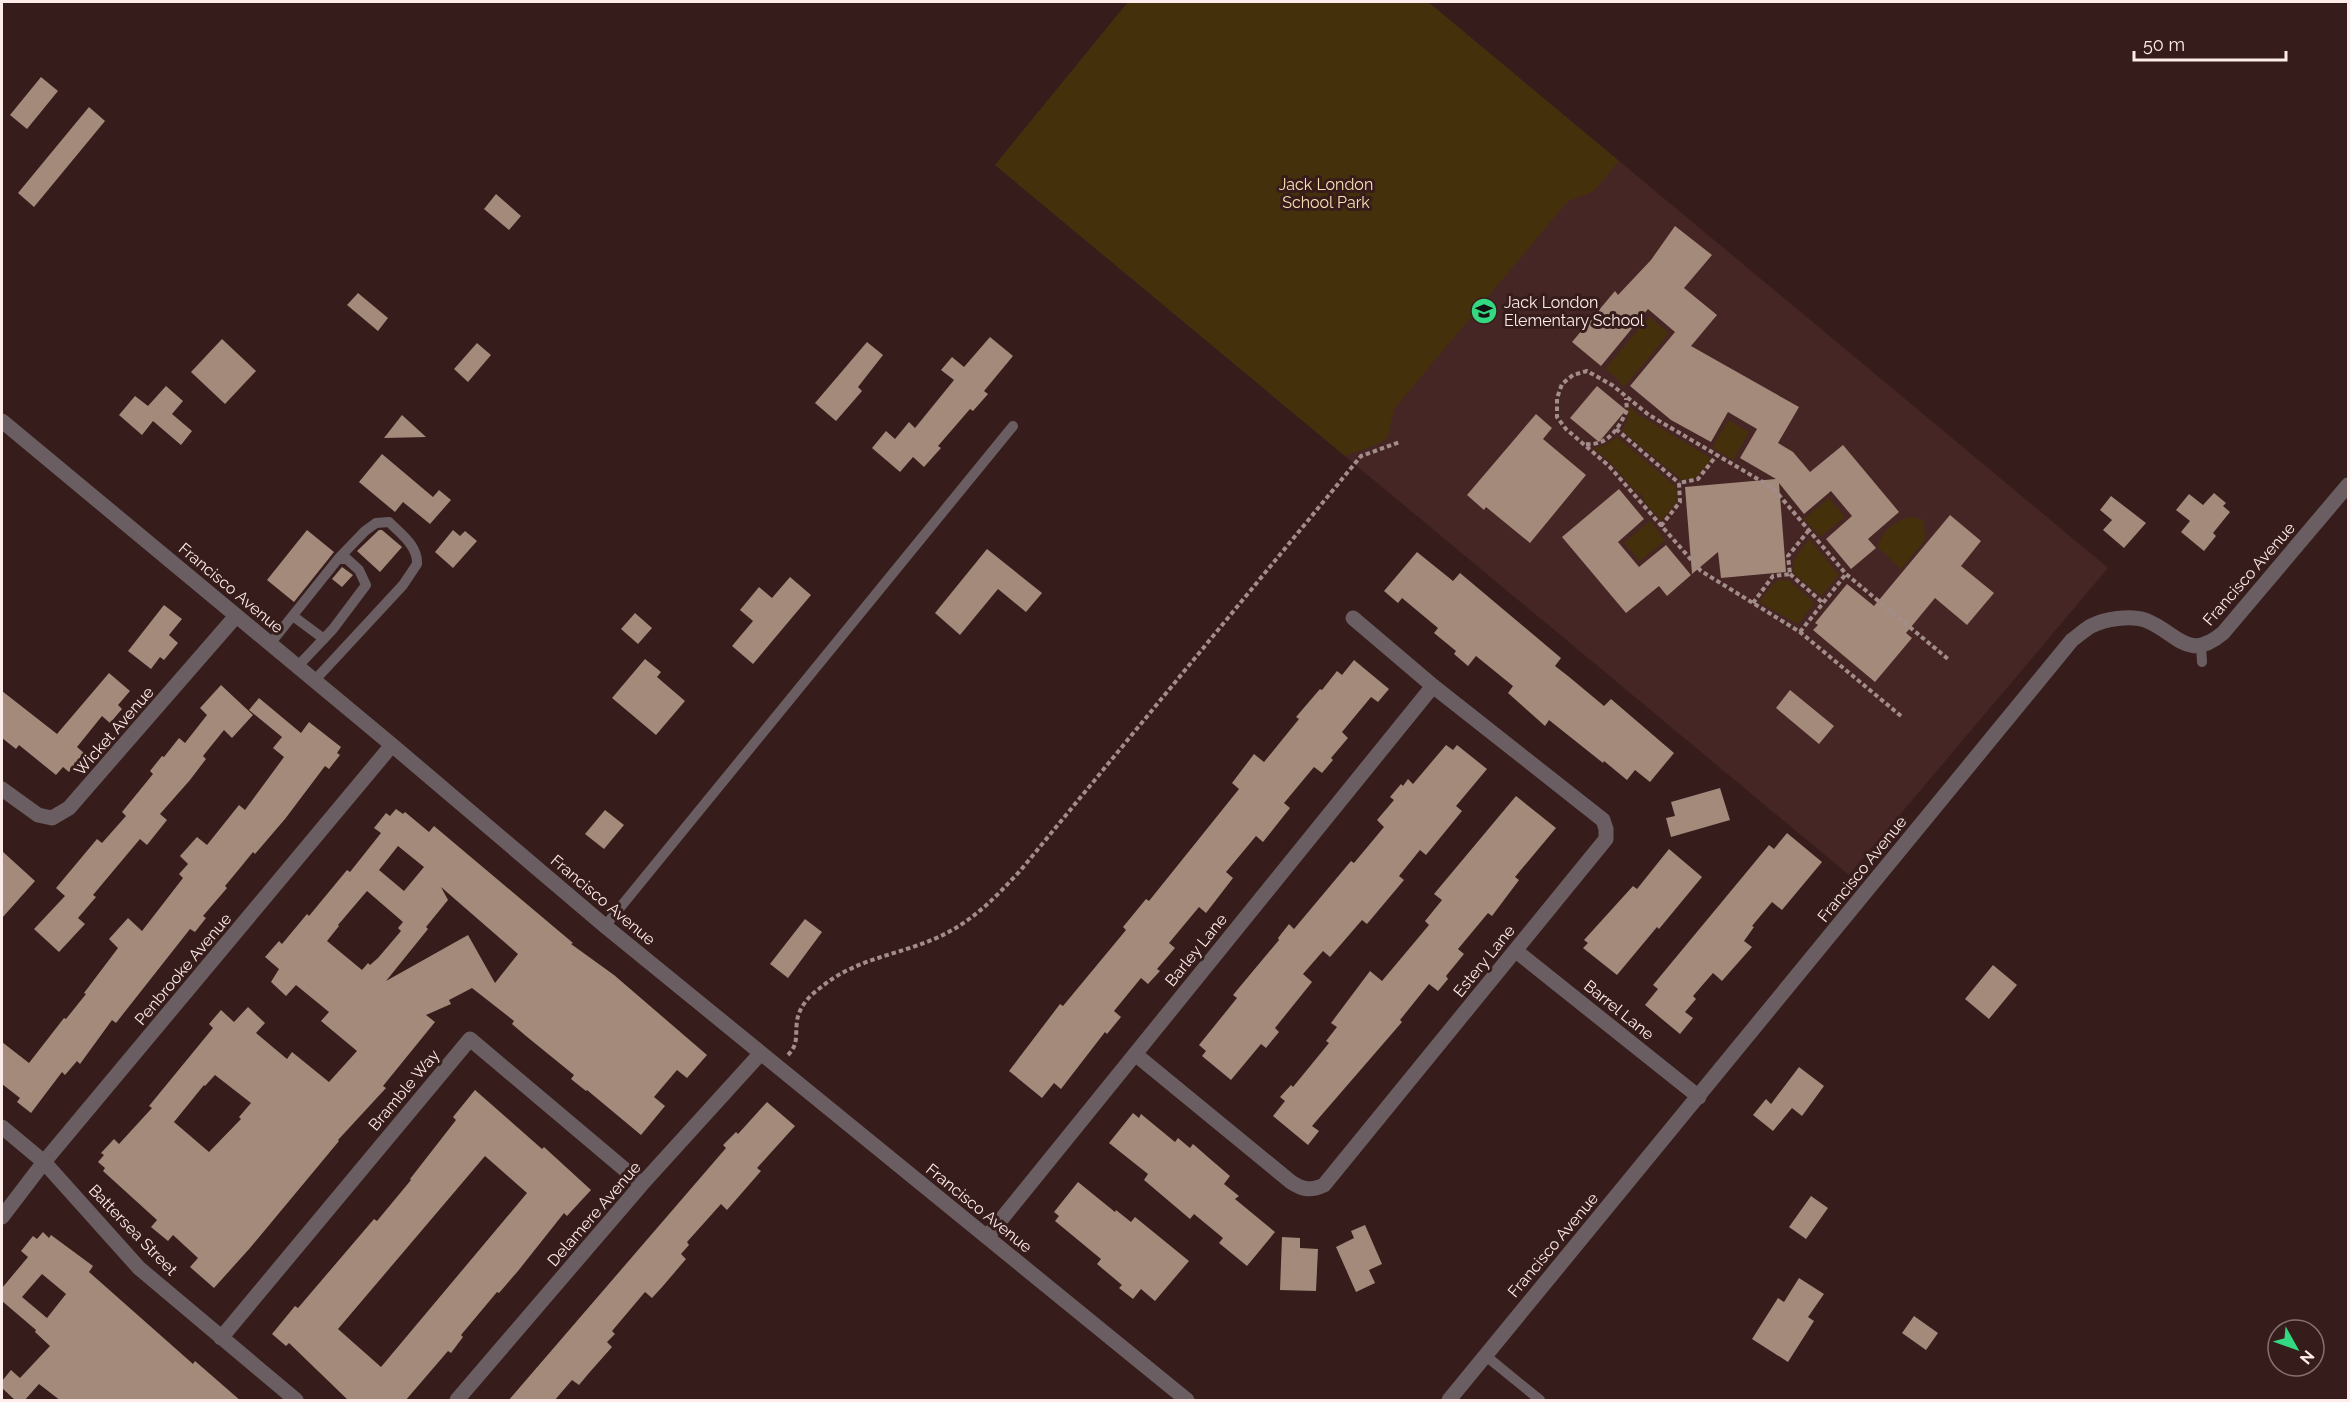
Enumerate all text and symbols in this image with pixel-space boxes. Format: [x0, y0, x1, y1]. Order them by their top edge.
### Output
scale bar [2134, 24, 2286, 62]
text: 50 m [2143, 34, 2185, 55]
park label: Jack London School Park [1279, 175, 1373, 212]
place label: Jack London Elementary School [1504, 293, 1645, 330]
school or university icon: Jack London Elementary School [1469, 296, 1499, 326]
street label: Francisco Avenue [2199, 519, 2299, 629]
street label: Francisco Avenue [175, 539, 287, 637]
street label: Wicket Avenue [70, 683, 158, 779]
street label: Francisco Avenue [1814, 812, 1910, 926]
street label: Francisco Avenue [547, 851, 659, 949]
street label: Penbrooke Avenue [131, 909, 235, 1029]
street label: Barley Lane [1161, 910, 1231, 990]
street label: Estery Lane [1449, 921, 1519, 1001]
street label: Barrel Lane [1580, 976, 1658, 1044]
street label: Bramble Way [365, 1045, 444, 1134]
street label: Delamere Avenue [543, 1158, 645, 1270]
street label: Francisco Avenue [922, 1160, 1036, 1256]
street label: Battersea Street [85, 1181, 182, 1280]
street label: Francisco Avenue [1504, 1189, 1602, 1301]
north arrow [2266, 1318, 2326, 1378]
text: N [2296, 1347, 2318, 1368]

